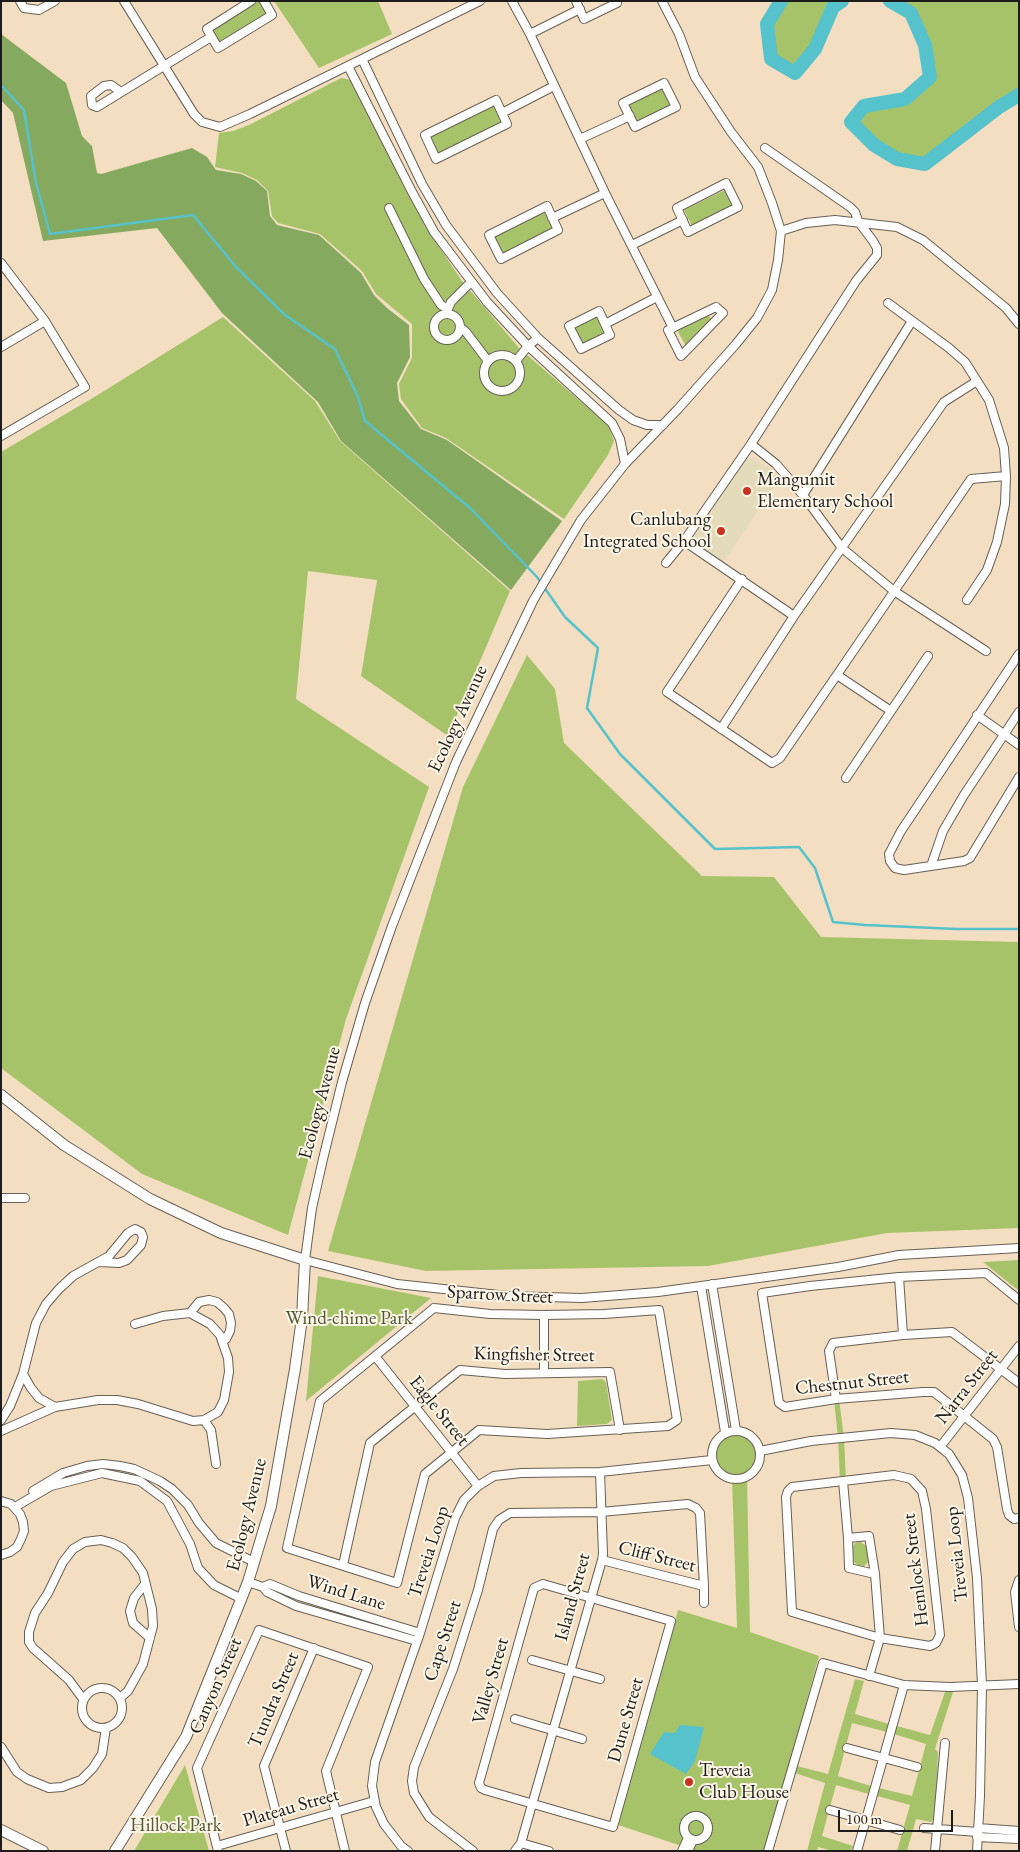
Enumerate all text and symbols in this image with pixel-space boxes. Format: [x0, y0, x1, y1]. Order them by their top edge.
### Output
place label: Mangumit Elementary School [757, 469, 893, 513]
marker: Mangumit Elementary School [741, 485, 753, 497]
place label: Canlubang Integrated School [583, 509, 711, 553]
marker: Canlubang Integrated School [715, 525, 727, 537]
street label: Ecology Avenue [423, 662, 493, 776]
street label: Ecology Avenue [294, 1044, 346, 1162]
street label: Sparrow Street [446, 1281, 554, 1309]
park label: Wind-chime Park [285, 1308, 413, 1330]
street label: Kingfisher Street [473, 1343, 595, 1367]
street label: Narra Street [931, 1345, 1003, 1429]
street label: Chestnut Street [794, 1366, 910, 1400]
street label: Eagle Street [404, 1371, 474, 1451]
street label: Ecology Avenue [222, 1456, 272, 1574]
street label: Treveia Loop [403, 1503, 455, 1601]
street label: Treveia Loop [941, 1505, 973, 1603]
street label: Hemlock Street [898, 1512, 934, 1628]
street label: Cliff Street [616, 1536, 698, 1578]
street label: Island Street [550, 1551, 596, 1643]
street label: Wind Lane [304, 1570, 388, 1616]
street label: Cape Street [419, 1598, 467, 1684]
street label: Canyon Street [185, 1634, 247, 1738]
street label: Valley Street [468, 1635, 514, 1727]
street label: Tundra Street [244, 1649, 304, 1751]
street label: Dune Street [603, 1675, 649, 1765]
place label: Treveia Club House [699, 1760, 789, 1804]
marker: Treveia Club House [683, 1776, 695, 1788]
street label: Plateau Street [240, 1783, 342, 1833]
scale bar [840, 1800, 955, 1832]
text: 100 m [846, 1809, 882, 1828]
park label: Hillock Park [130, 1815, 222, 1837]

